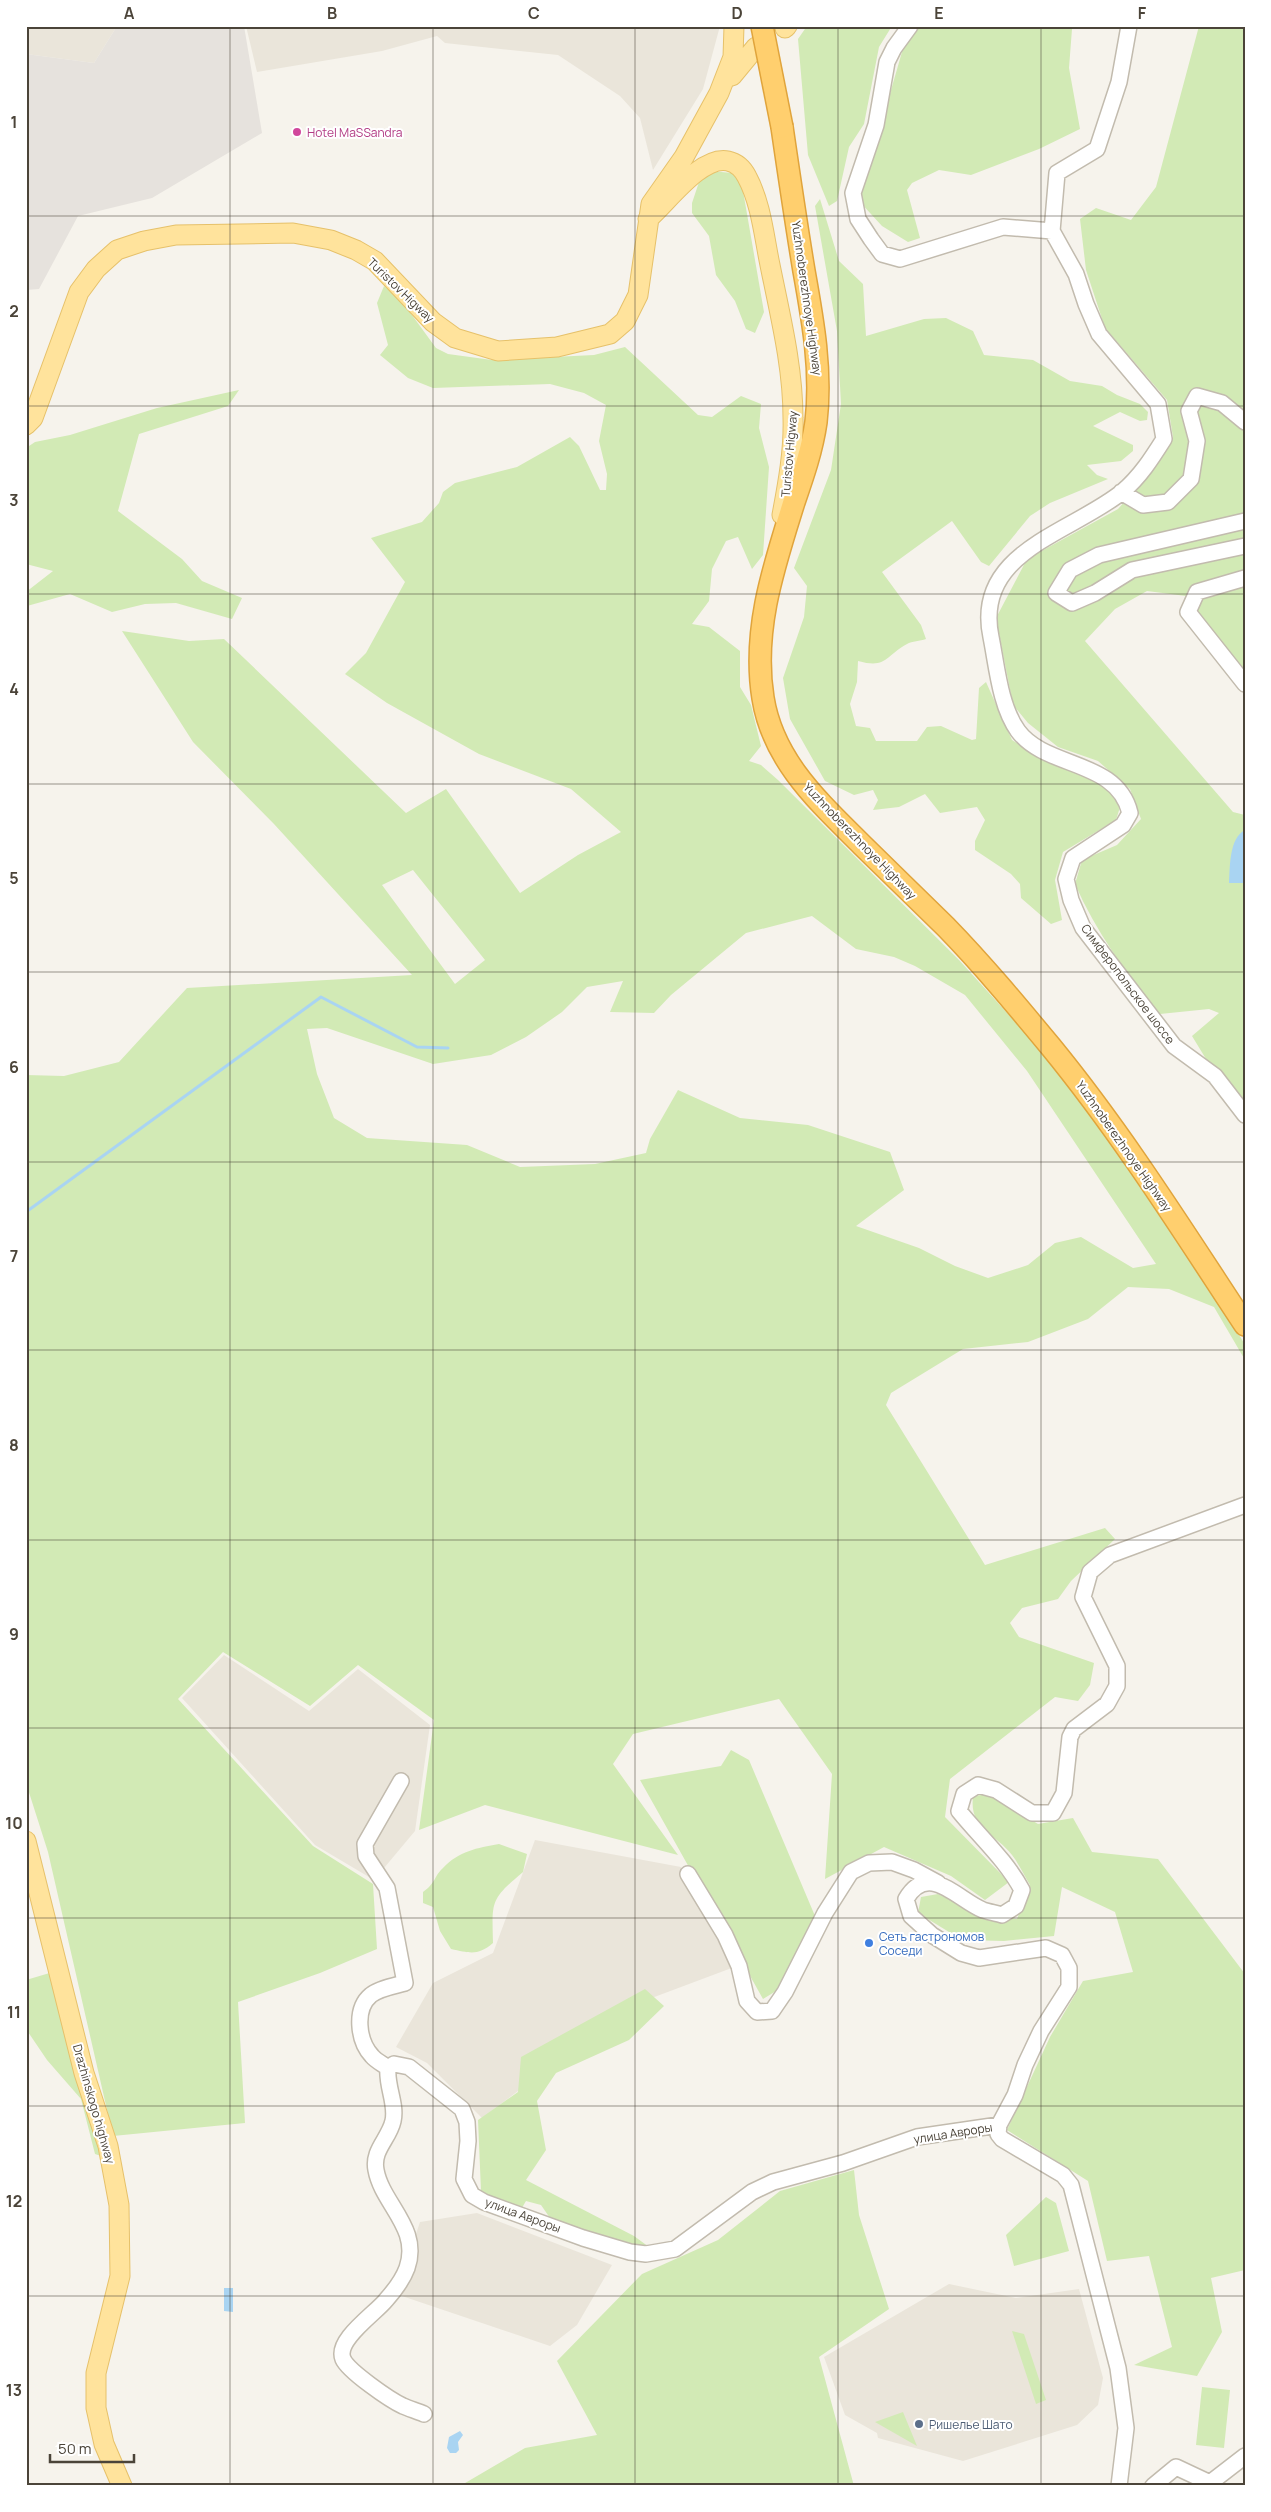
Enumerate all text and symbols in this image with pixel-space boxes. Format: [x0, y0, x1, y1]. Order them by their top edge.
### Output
text: A [124, 2, 135, 24]
text: B [327, 2, 337, 24]
text: C [528, 2, 540, 24]
text: D [731, 2, 743, 24]
text: E [934, 2, 944, 24]
text: F [1138, 2, 1147, 24]
text: 1 [10, 111, 18, 133]
place label: Hotel MaSSandra [307, 124, 402, 141]
marker: Hotel MaSSandra [291, 126, 303, 138]
street label: Yuzhnoberezhnoye Highway [788, 220, 826, 377]
street label: Turistov Higway [364, 254, 439, 327]
text: 2 [9, 300, 19, 322]
street label: Turistov Higway [777, 409, 801, 498]
text: 3 [9, 489, 19, 511]
text: 4 [9, 678, 19, 700]
street label: Yuzhnoberezhnoye Highway [800, 779, 921, 903]
text: 5 [9, 867, 19, 889]
street label: Симферопольское шоссе [1077, 921, 1179, 1047]
text: 6 [9, 1056, 19, 1078]
street label: Yuzhnoberezhnoye Highway [1072, 1077, 1176, 1215]
text: 7 [10, 1245, 18, 1267]
text: 8 [9, 1434, 19, 1456]
text: 9 [9, 1623, 19, 1645]
text: 10 [5, 1812, 23, 1834]
place label: Сеть гастрономов Соседи [879, 1928, 985, 1959]
marker: Сеть гастрономов Соседи [863, 1937, 875, 1949]
text: 11 [7, 2001, 21, 2023]
street label: Drazhinskogo highway [69, 2042, 119, 2166]
street label: улица Авроры [912, 2118, 994, 2148]
text: 12 [6, 2190, 22, 2212]
street label: улица Авроры [483, 2193, 563, 2237]
text: 13 [6, 2379, 22, 2401]
place label: Ришелье Шато [929, 2416, 1013, 2433]
marker: Ришелье Шато [913, 2418, 925, 2430]
scale bar [50, 2432, 134, 2464]
text: 50 m [58, 2438, 92, 2459]

